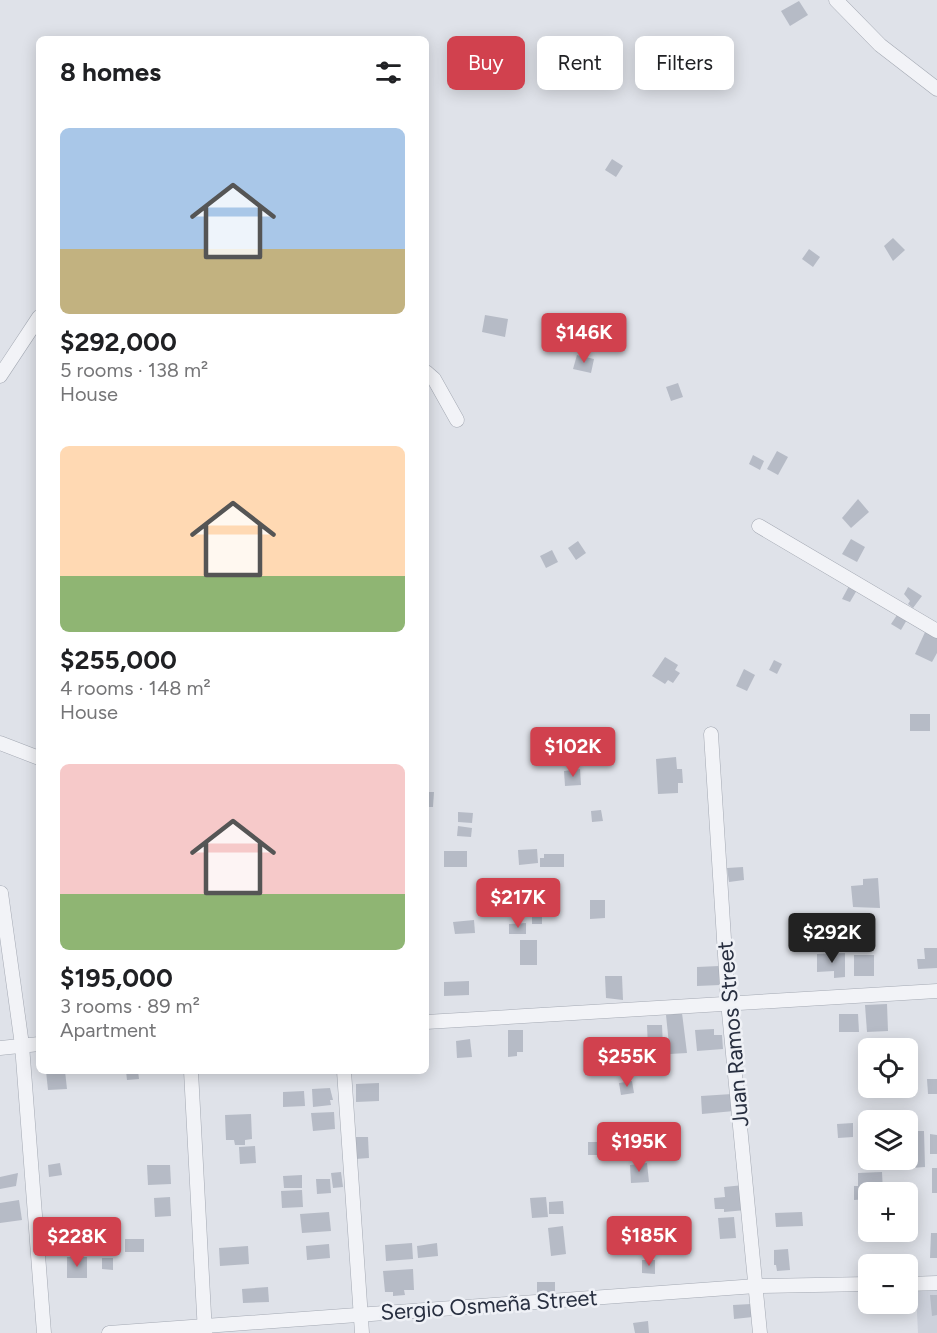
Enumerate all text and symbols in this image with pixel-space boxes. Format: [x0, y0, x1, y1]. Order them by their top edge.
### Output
chip: Buy [447, 36, 525, 90]
chip: Rent [537, 36, 623, 90]
chip: Filters [635, 36, 734, 90]
text: 8 homes [60, 56, 161, 88]
icon: filters [372, 56, 405, 89]
icon: home [179, 167, 287, 275]
pin: $146K [542, 313, 626, 364]
text: $146K [555, 320, 613, 344]
text: $292,000 [60, 326, 177, 358]
text: 5 rooms · 138 m² [60, 358, 208, 382]
text: House [60, 382, 118, 406]
icon: home [179, 485, 287, 593]
text: $255,000 [60, 644, 177, 676]
text: 4 rooms · 148 m² [60, 676, 211, 700]
text: House [60, 700, 118, 724]
pin: $102K [531, 727, 615, 778]
text: $102K [544, 734, 602, 758]
icon: home [179, 803, 287, 911]
pin: $217K [476, 878, 560, 929]
text: $217K [490, 885, 546, 909]
pin: $292K [790, 913, 874, 964]
text: $292K [802, 920, 862, 944]
street label: Juan Ramos Street [711, 940, 755, 1128]
text: $195,000 [60, 962, 173, 994]
text: 3 rooms · 89 m² [60, 994, 200, 1018]
text: Apartment [60, 1018, 157, 1042]
pin: $255K [585, 1037, 669, 1088]
map controls [858, 1038, 918, 1314]
button: locate [858, 1038, 918, 1098]
text: $255K [597, 1044, 657, 1068]
button: layers [858, 1110, 918, 1170]
pin: $195K [597, 1122, 681, 1173]
text: $195K [611, 1129, 667, 1153]
button: + [858, 1182, 918, 1242]
pin: $185K [607, 1216, 691, 1267]
pin: $228K [35, 1217, 119, 1268]
text: $185K [621, 1223, 677, 1247]
text: $228K [47, 1224, 107, 1248]
button: − [858, 1254, 918, 1314]
street label: Sergio Osmeña Street [379, 1284, 599, 1326]

